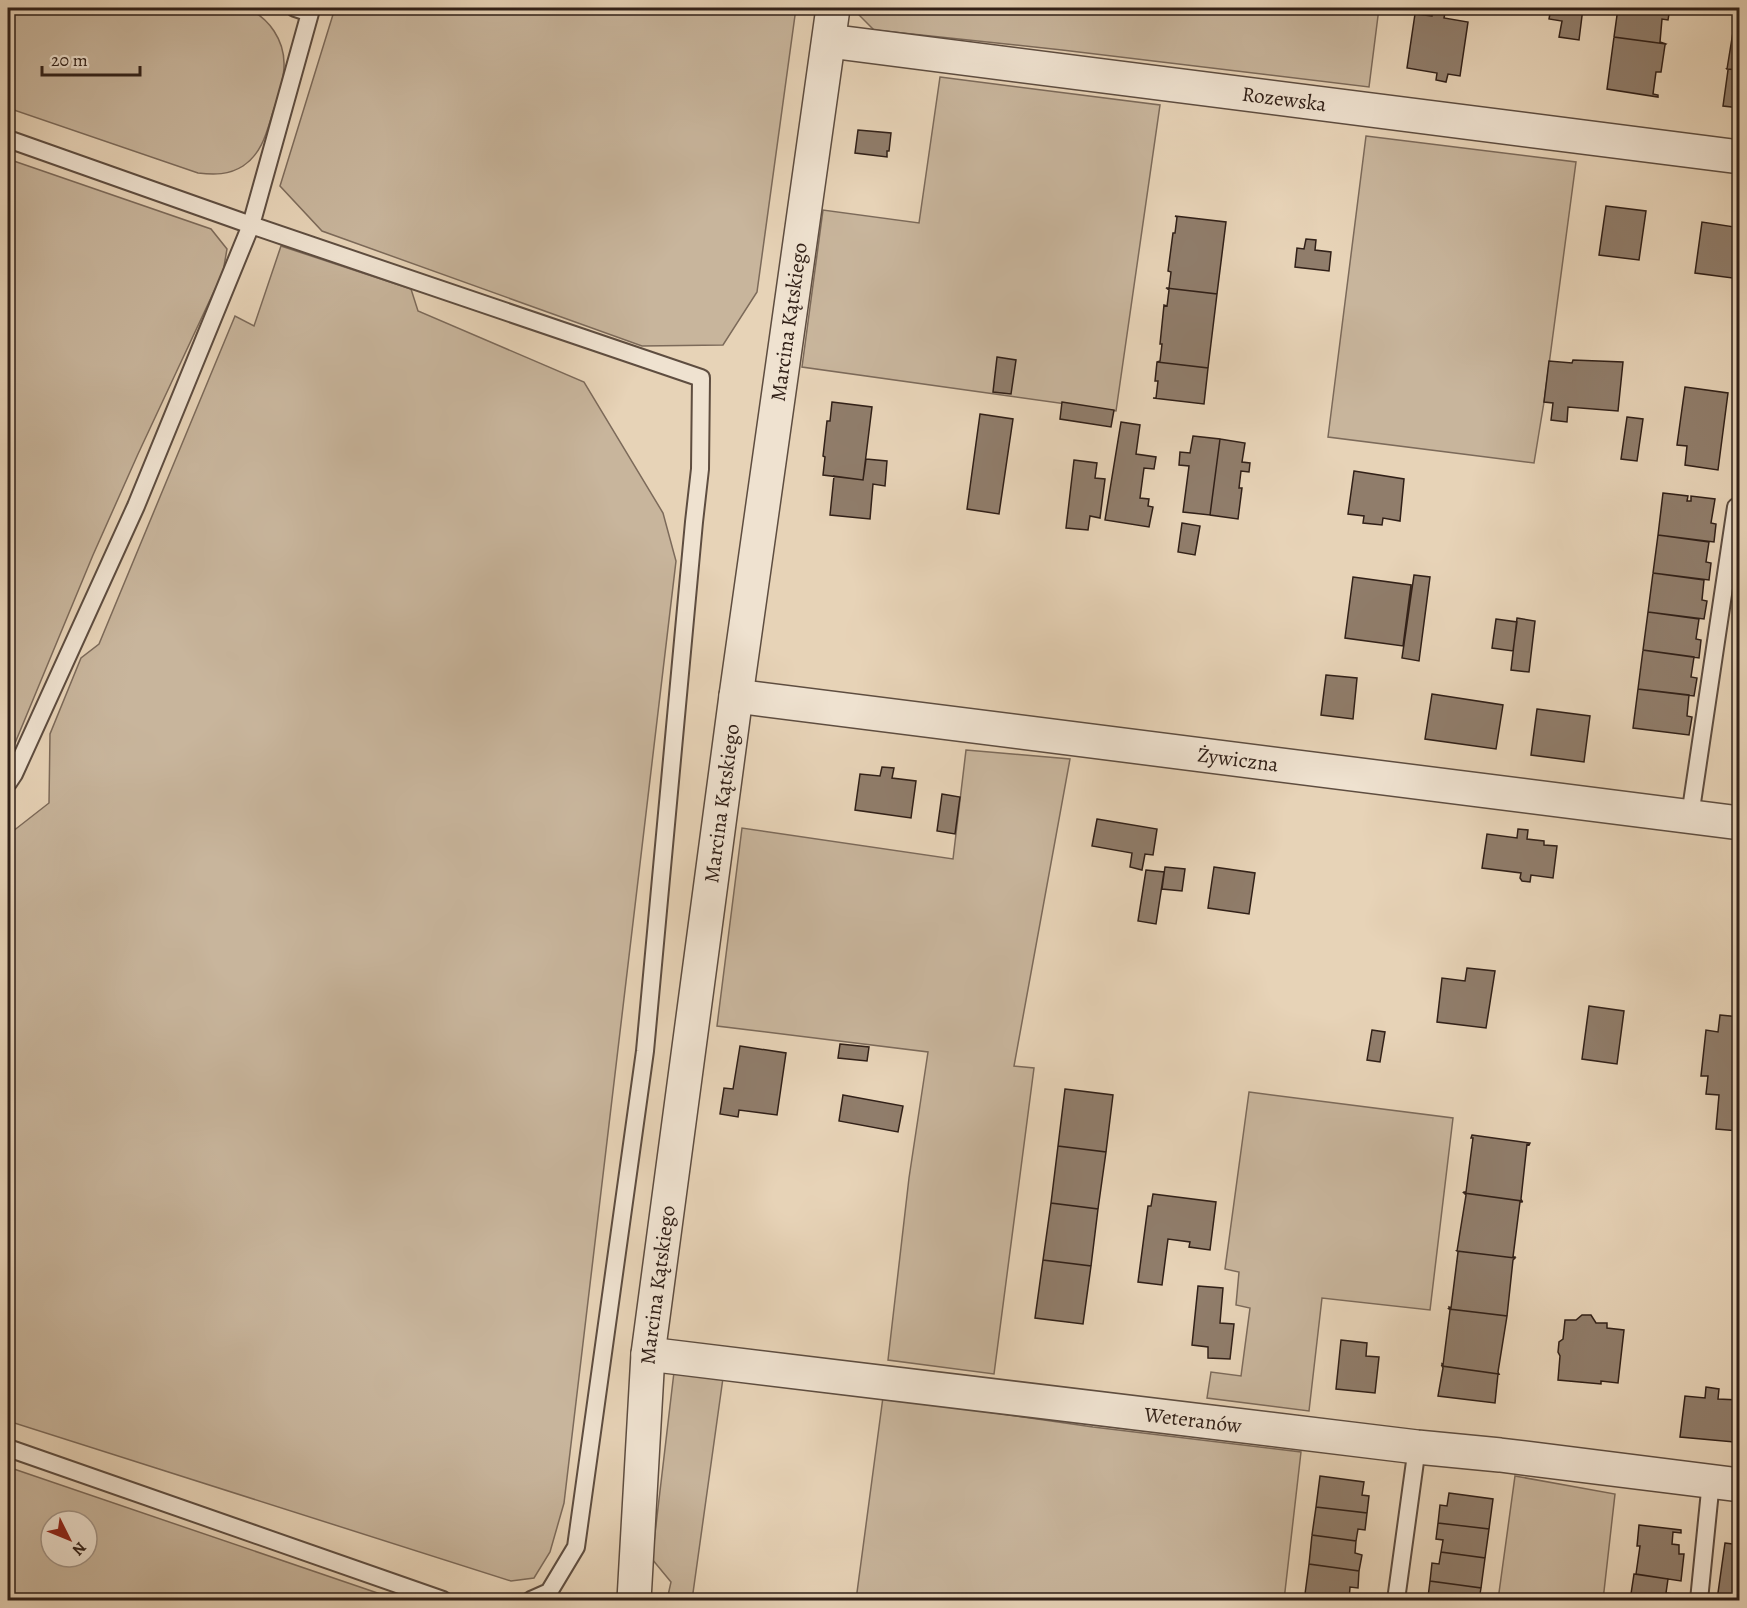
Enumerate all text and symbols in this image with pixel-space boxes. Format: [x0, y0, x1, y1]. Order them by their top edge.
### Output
scale bar [42, 39, 140, 77]
text: 20 m [51, 48, 88, 72]
street label: Rozewska [1240, 80, 1328, 118]
street label: Marcina Kątskiego [764, 241, 814, 403]
street label: Marcina Kątskiego [697, 722, 746, 885]
street label: Żywiczna [1196, 740, 1280, 779]
street label: Marcina Kątskiego [633, 1204, 682, 1365]
street label: Weteranów [1142, 1400, 1243, 1440]
north arrow [39, 1509, 99, 1569]
text: N [67, 1537, 91, 1561]

